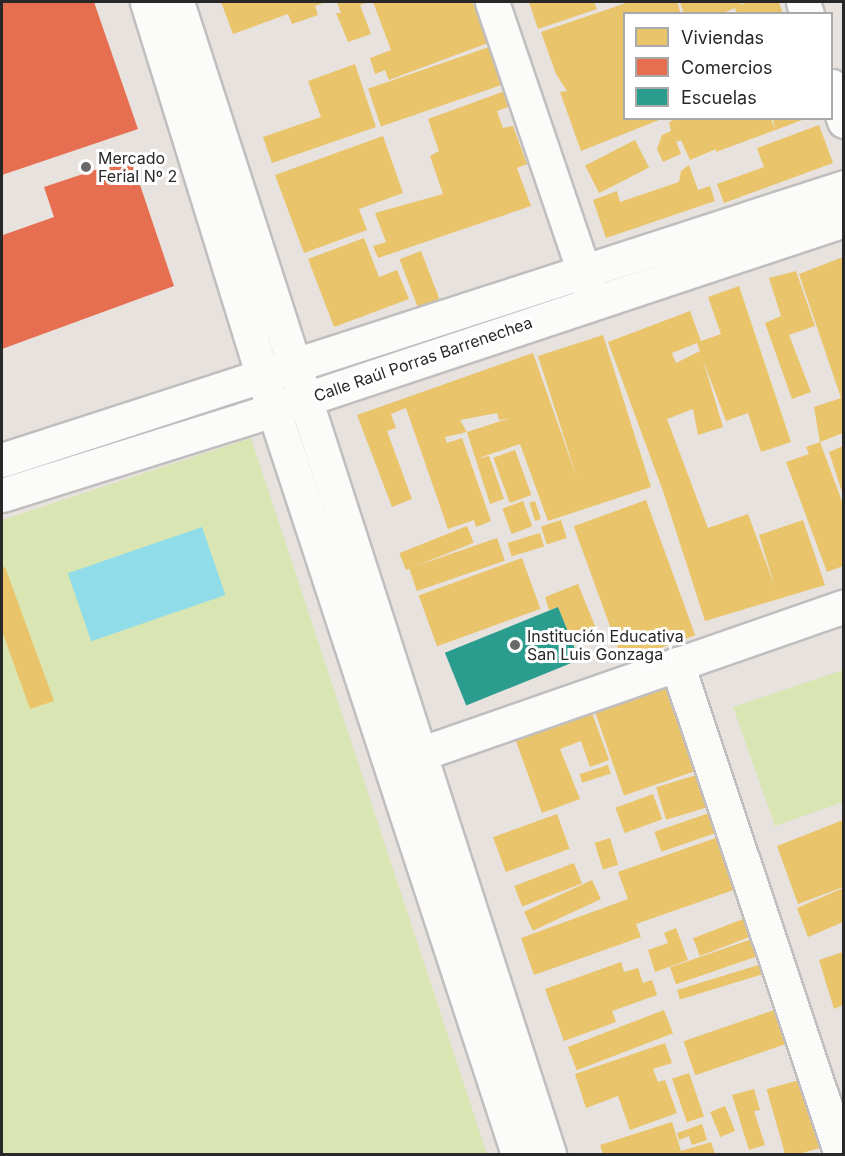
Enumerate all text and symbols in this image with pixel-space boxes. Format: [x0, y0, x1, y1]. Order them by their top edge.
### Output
legend [623, 12, 833, 120]
text: Viviendas [681, 27, 764, 48]
text: Comercios [681, 57, 773, 78]
text: Escuelas [681, 87, 757, 108]
place label: Mercado Ferial Nº 2 [98, 148, 177, 186]
marker: Mercado Ferial Nº 2 [79, 160, 93, 174]
street label: Calle Raúl Porras Barrenechea [311, 312, 535, 406]
place label: Institución Educativa San Luis Gonzaga [527, 626, 684, 664]
marker: Institución Educativa San Luis Gonzaga [508, 638, 522, 652]

